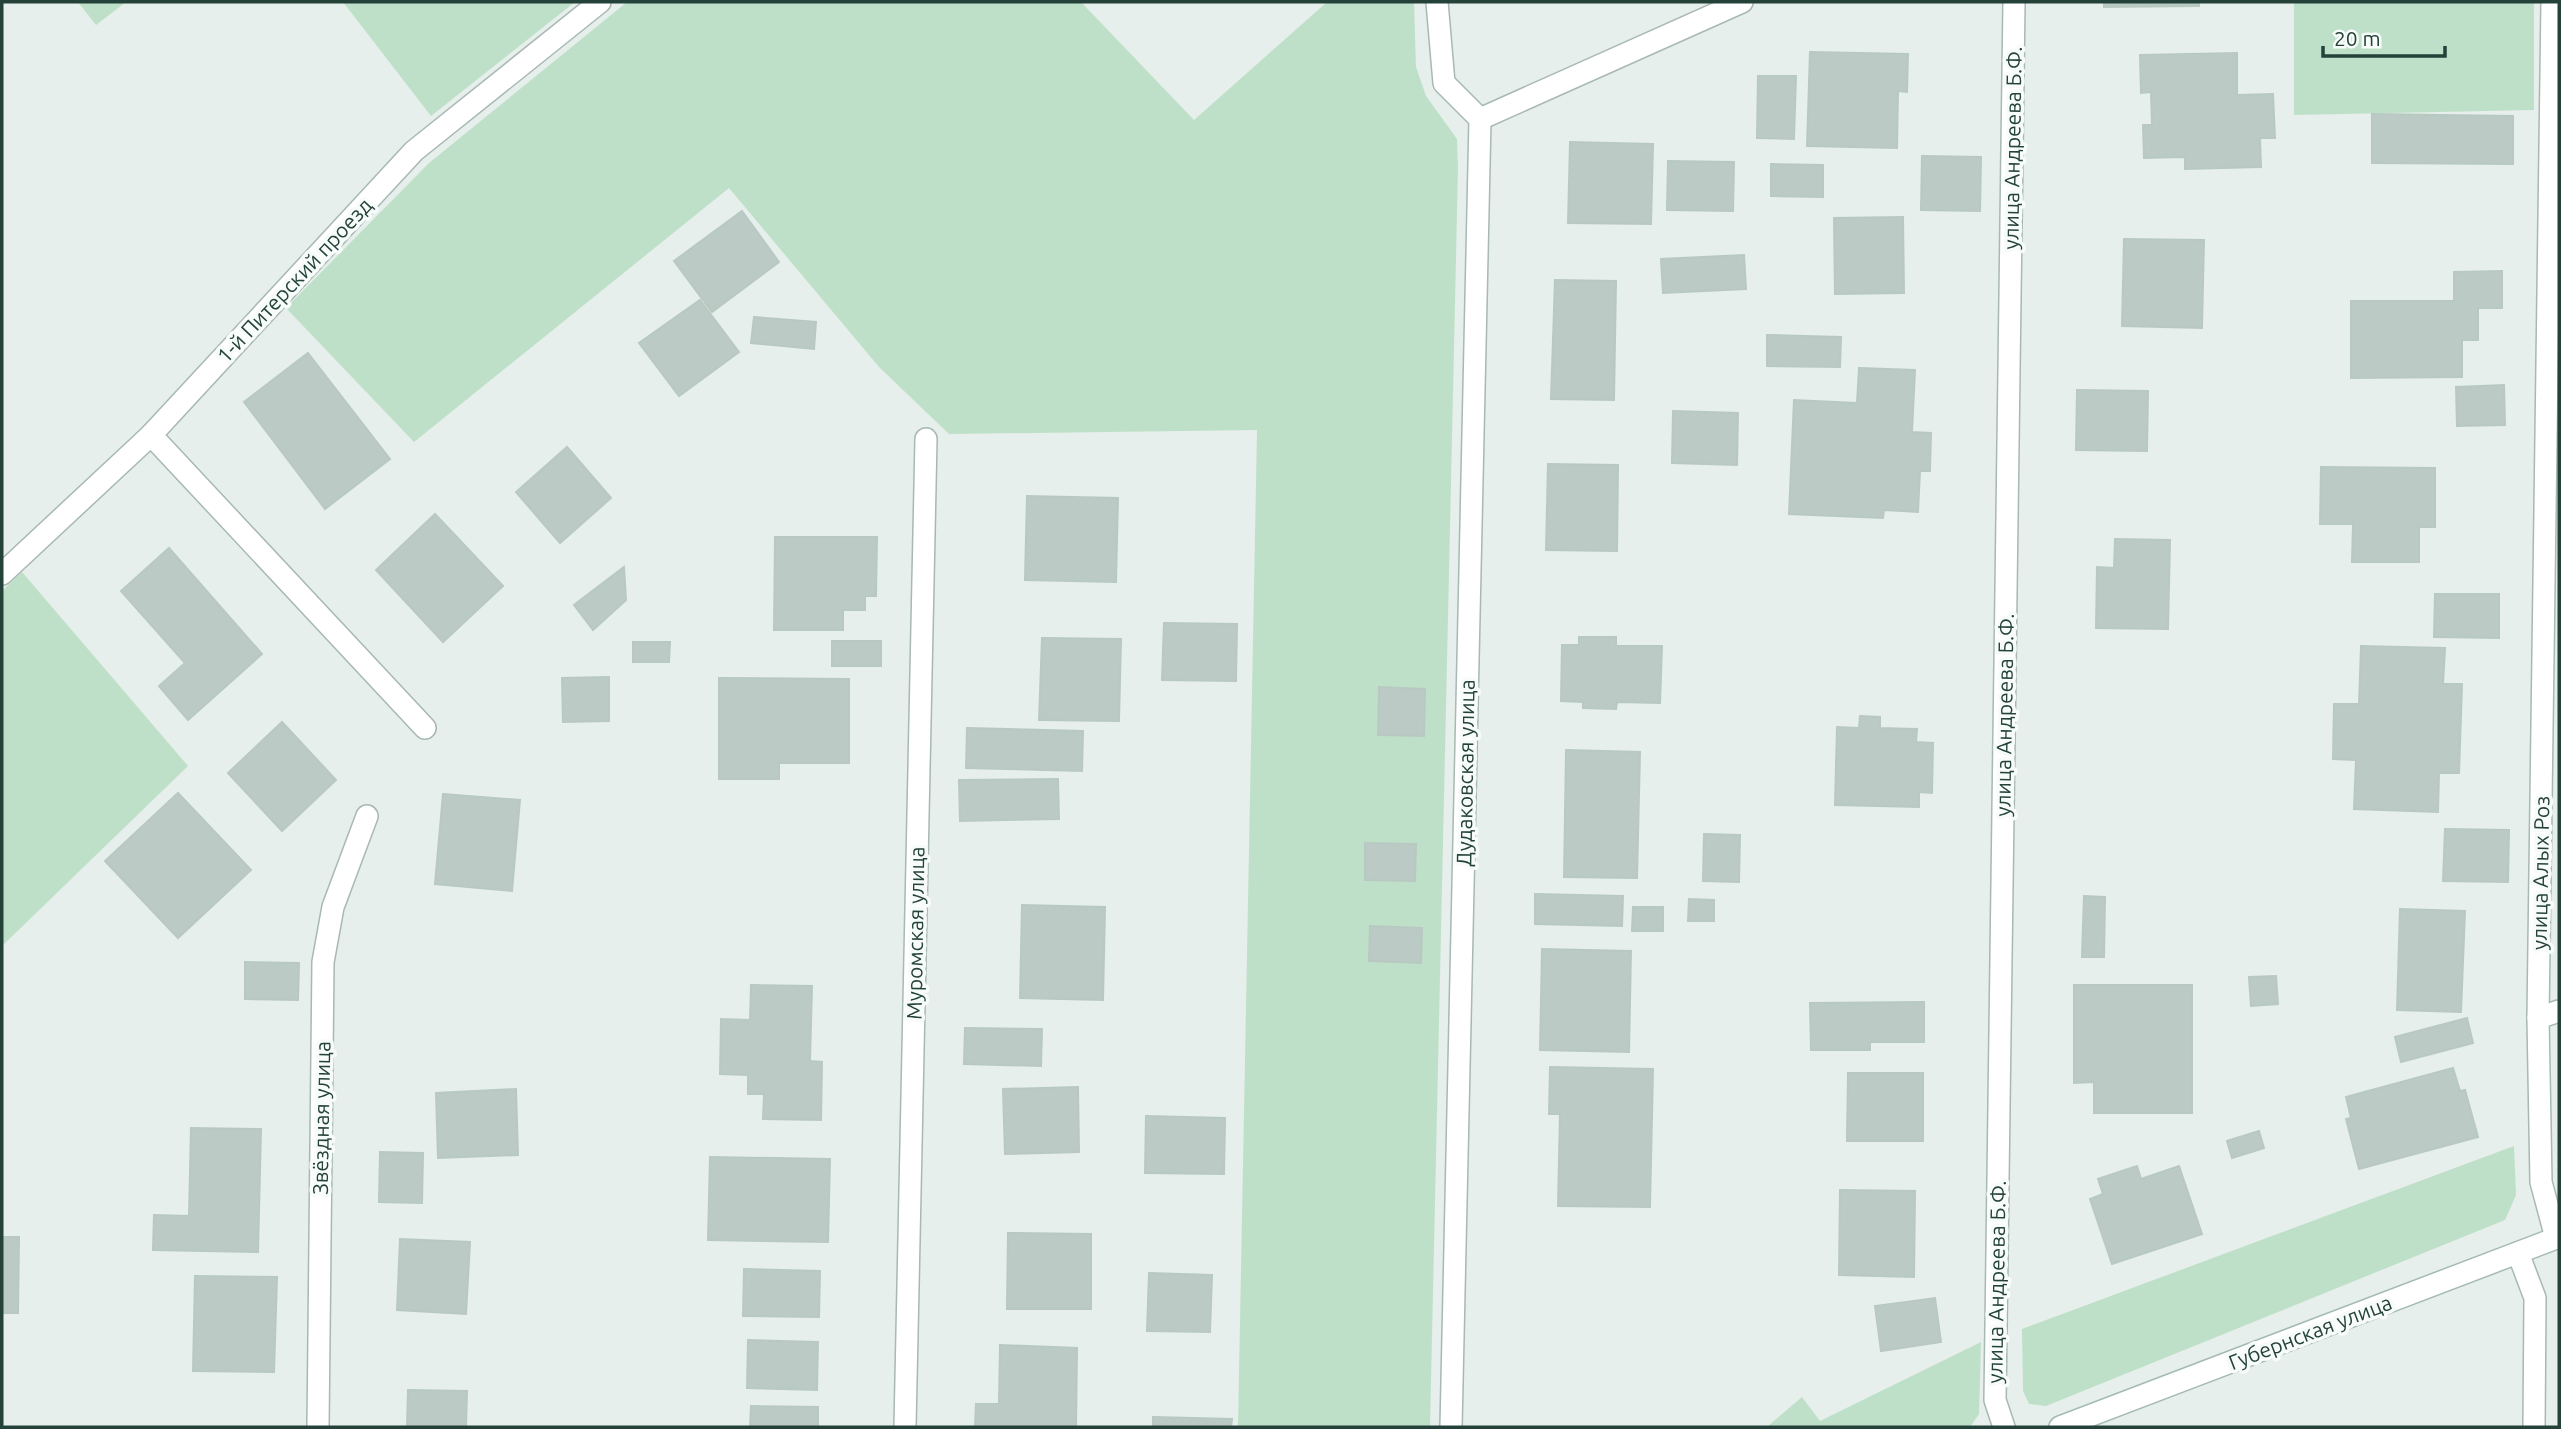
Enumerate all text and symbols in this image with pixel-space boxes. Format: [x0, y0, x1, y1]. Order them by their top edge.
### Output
scale bar [2323, 14, 2446, 58]
text: 20 m [2334, 26, 2381, 50]
street label: улица Андреева Б.Ф. [1998, 46, 2026, 250]
street label: 1-й Питерский проезд [212, 193, 376, 367]
street label: улица Андреева Б.Ф. [1990, 613, 2018, 817]
street label: Дудаковская улица [1451, 679, 1479, 867]
street label: улица Алых Роз [2527, 796, 2553, 950]
street label: Муромская улица [901, 846, 929, 1020]
street label: Звёздная улица [308, 1041, 334, 1195]
street label: улица Андреева Б.Ф. [1982, 1180, 2010, 1384]
street label: Губернская улица [2225, 1290, 2395, 1374]

